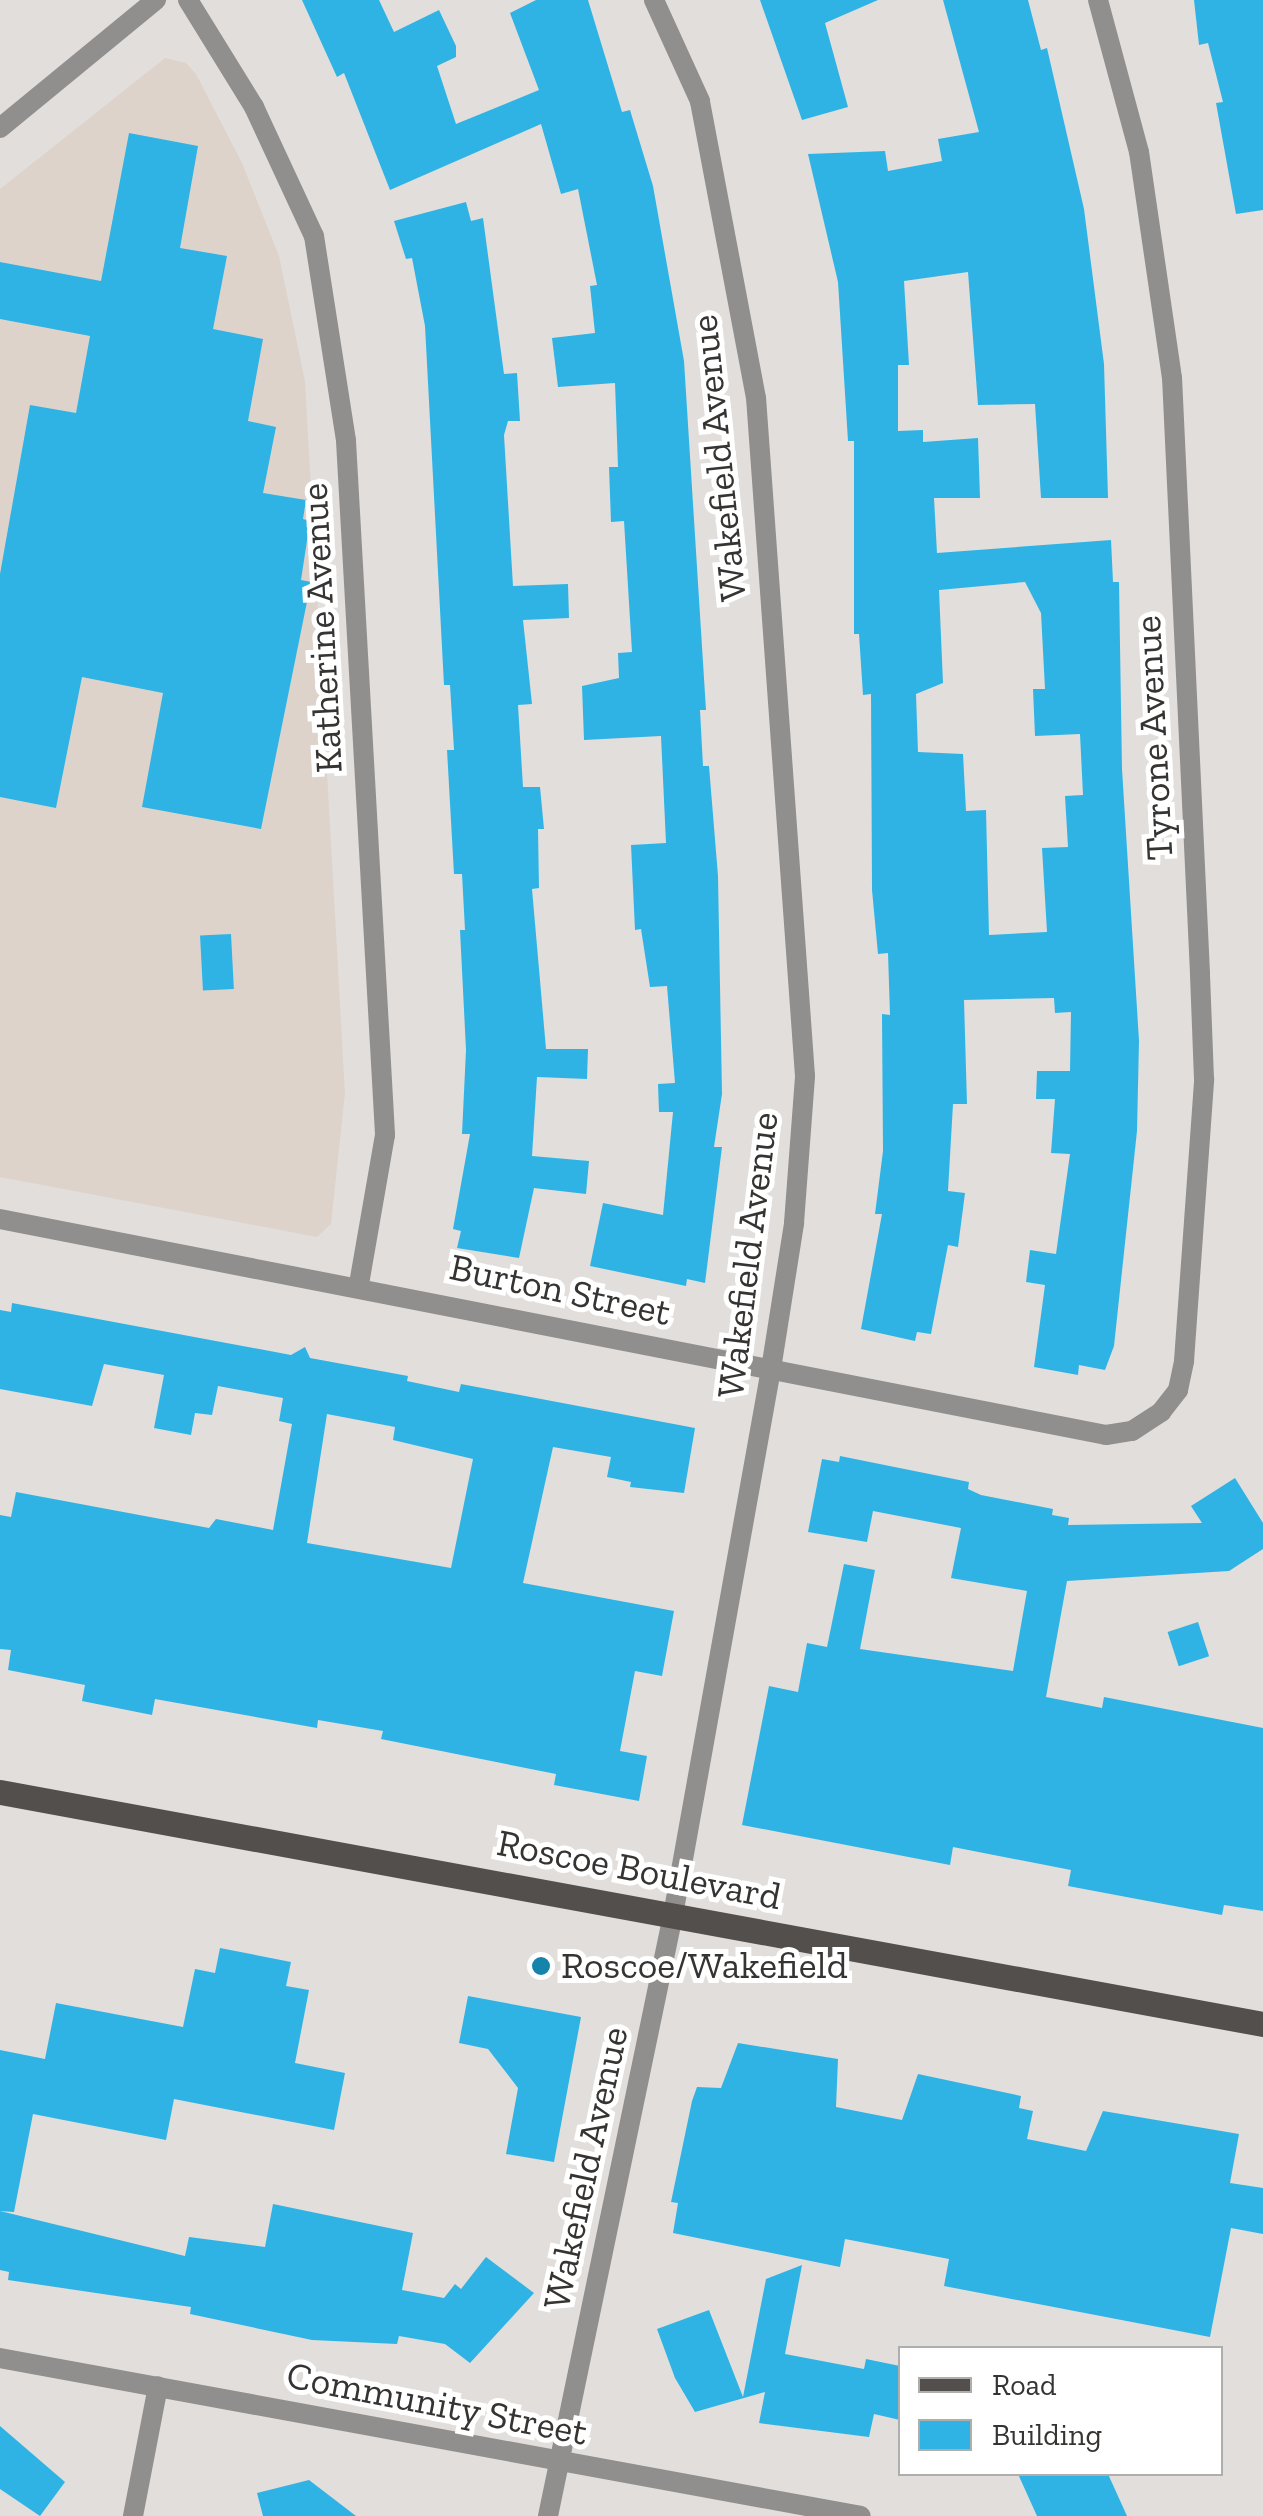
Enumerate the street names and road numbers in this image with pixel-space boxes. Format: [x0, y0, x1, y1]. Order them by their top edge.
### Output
street label: Wakefield Avenue [681, 312, 757, 604]
street label: Katherine Avenue [292, 481, 352, 775]
street label: Tyrone Avenue [1125, 614, 1183, 862]
street label: Wakefield Avenue [708, 1109, 788, 1401]
street label: Burton Street [446, 1244, 674, 1336]
street label: Roscoe Boulevard [493, 1820, 785, 1920]
street label: Wakefield Avenue [534, 2022, 638, 2314]
street label: Community Street [283, 2352, 591, 2456]

